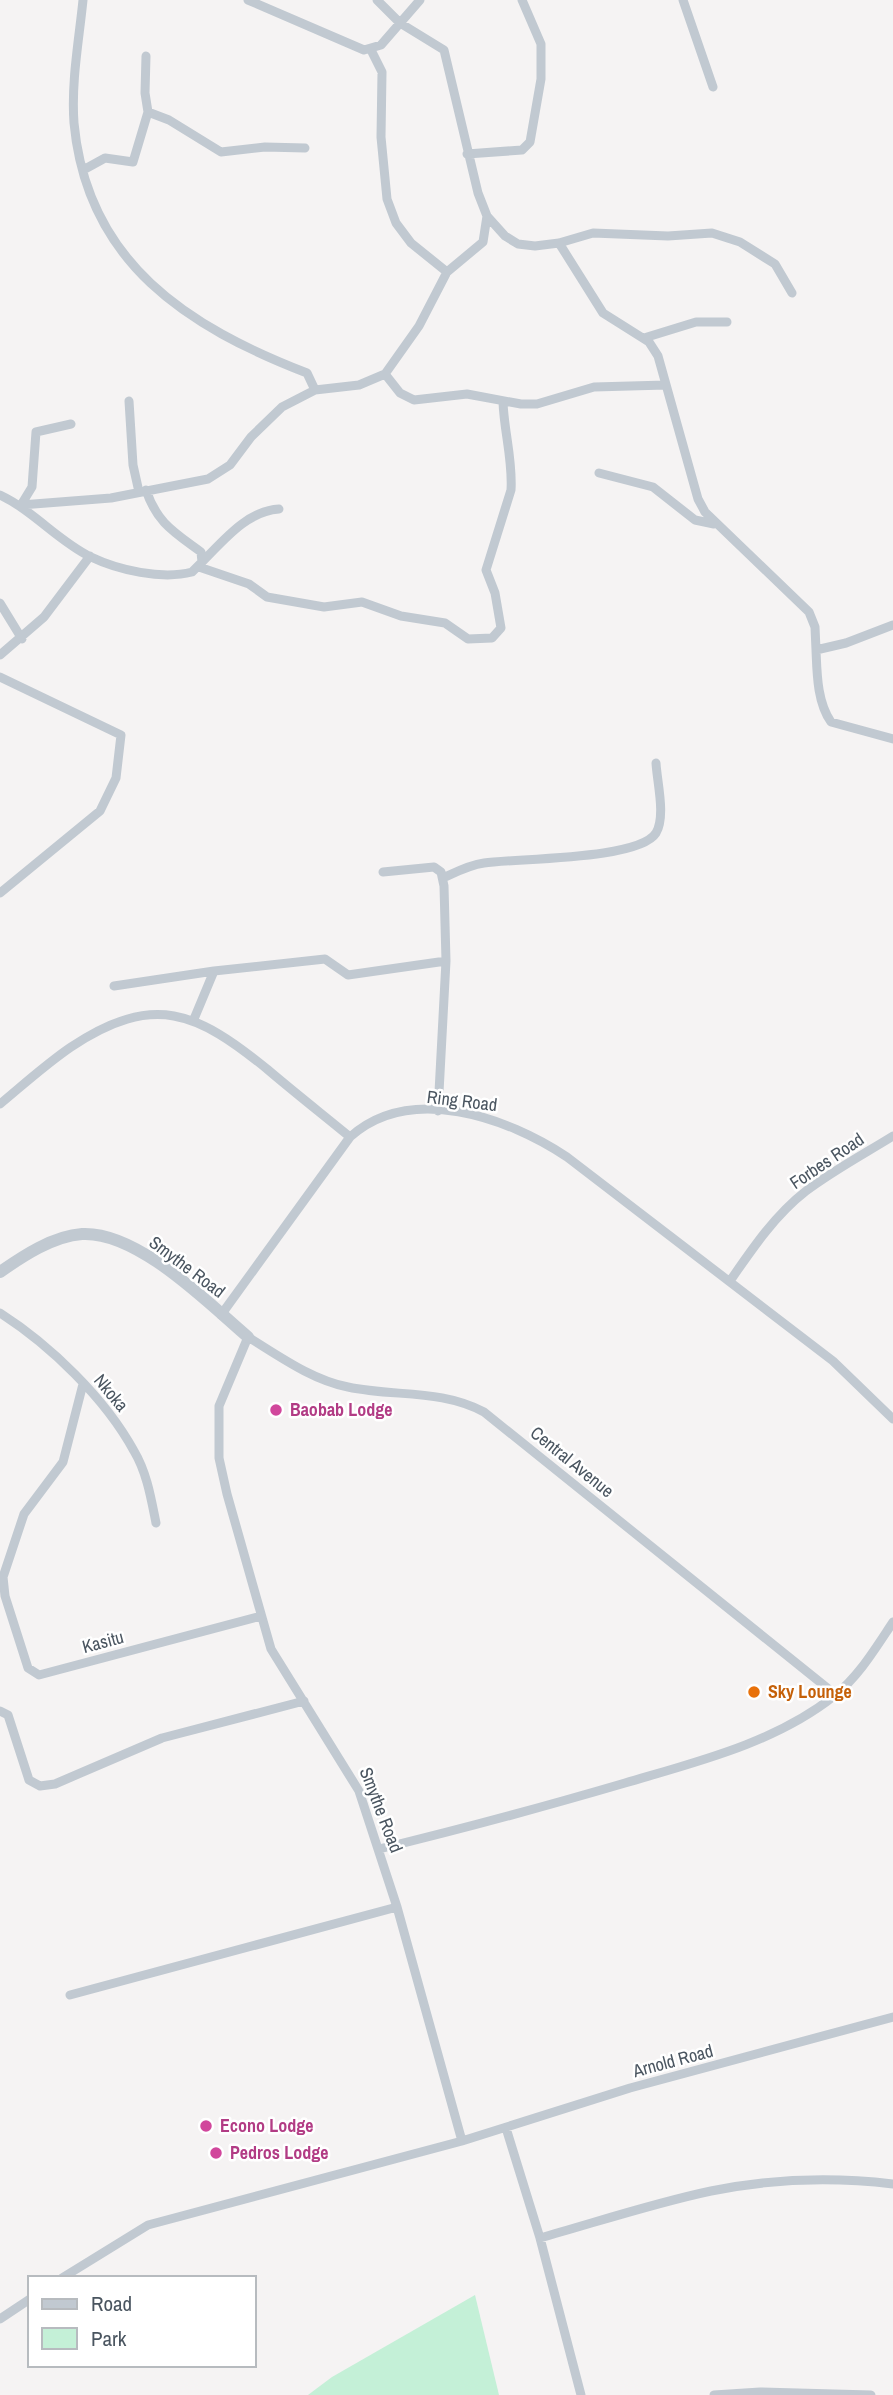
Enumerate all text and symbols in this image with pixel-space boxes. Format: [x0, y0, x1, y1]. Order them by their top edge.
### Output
street label: Ring Road [426, 1084, 499, 1117]
street label: Forbes Road [785, 1127, 869, 1195]
street label: Smythe Road [144, 1230, 231, 1303]
street label: Nkoka [88, 1369, 134, 1417]
place label: Baobab Lodge [290, 1397, 393, 1422]
marker: Baobab Lodge [268, 1402, 284, 1418]
street label: Central Avenue [525, 1420, 619, 1503]
street label: Kasitu [79, 1624, 126, 1659]
place label: Sky Lounge [768, 1679, 852, 1704]
marker: Sky Lounge [746, 1684, 762, 1700]
street label: Smythe Road [354, 1764, 409, 1856]
street label: Arnold Road [629, 2038, 716, 2083]
place label: Econo Lodge [220, 2113, 314, 2138]
marker: Econo Lodge [198, 2118, 214, 2134]
place label: Pedros Lodge [230, 2140, 328, 2165]
marker: Pedros Lodge [208, 2145, 224, 2161]
legend [28, 2276, 256, 2367]
text: Road [91, 2289, 132, 2318]
text: Park [91, 2324, 127, 2353]

